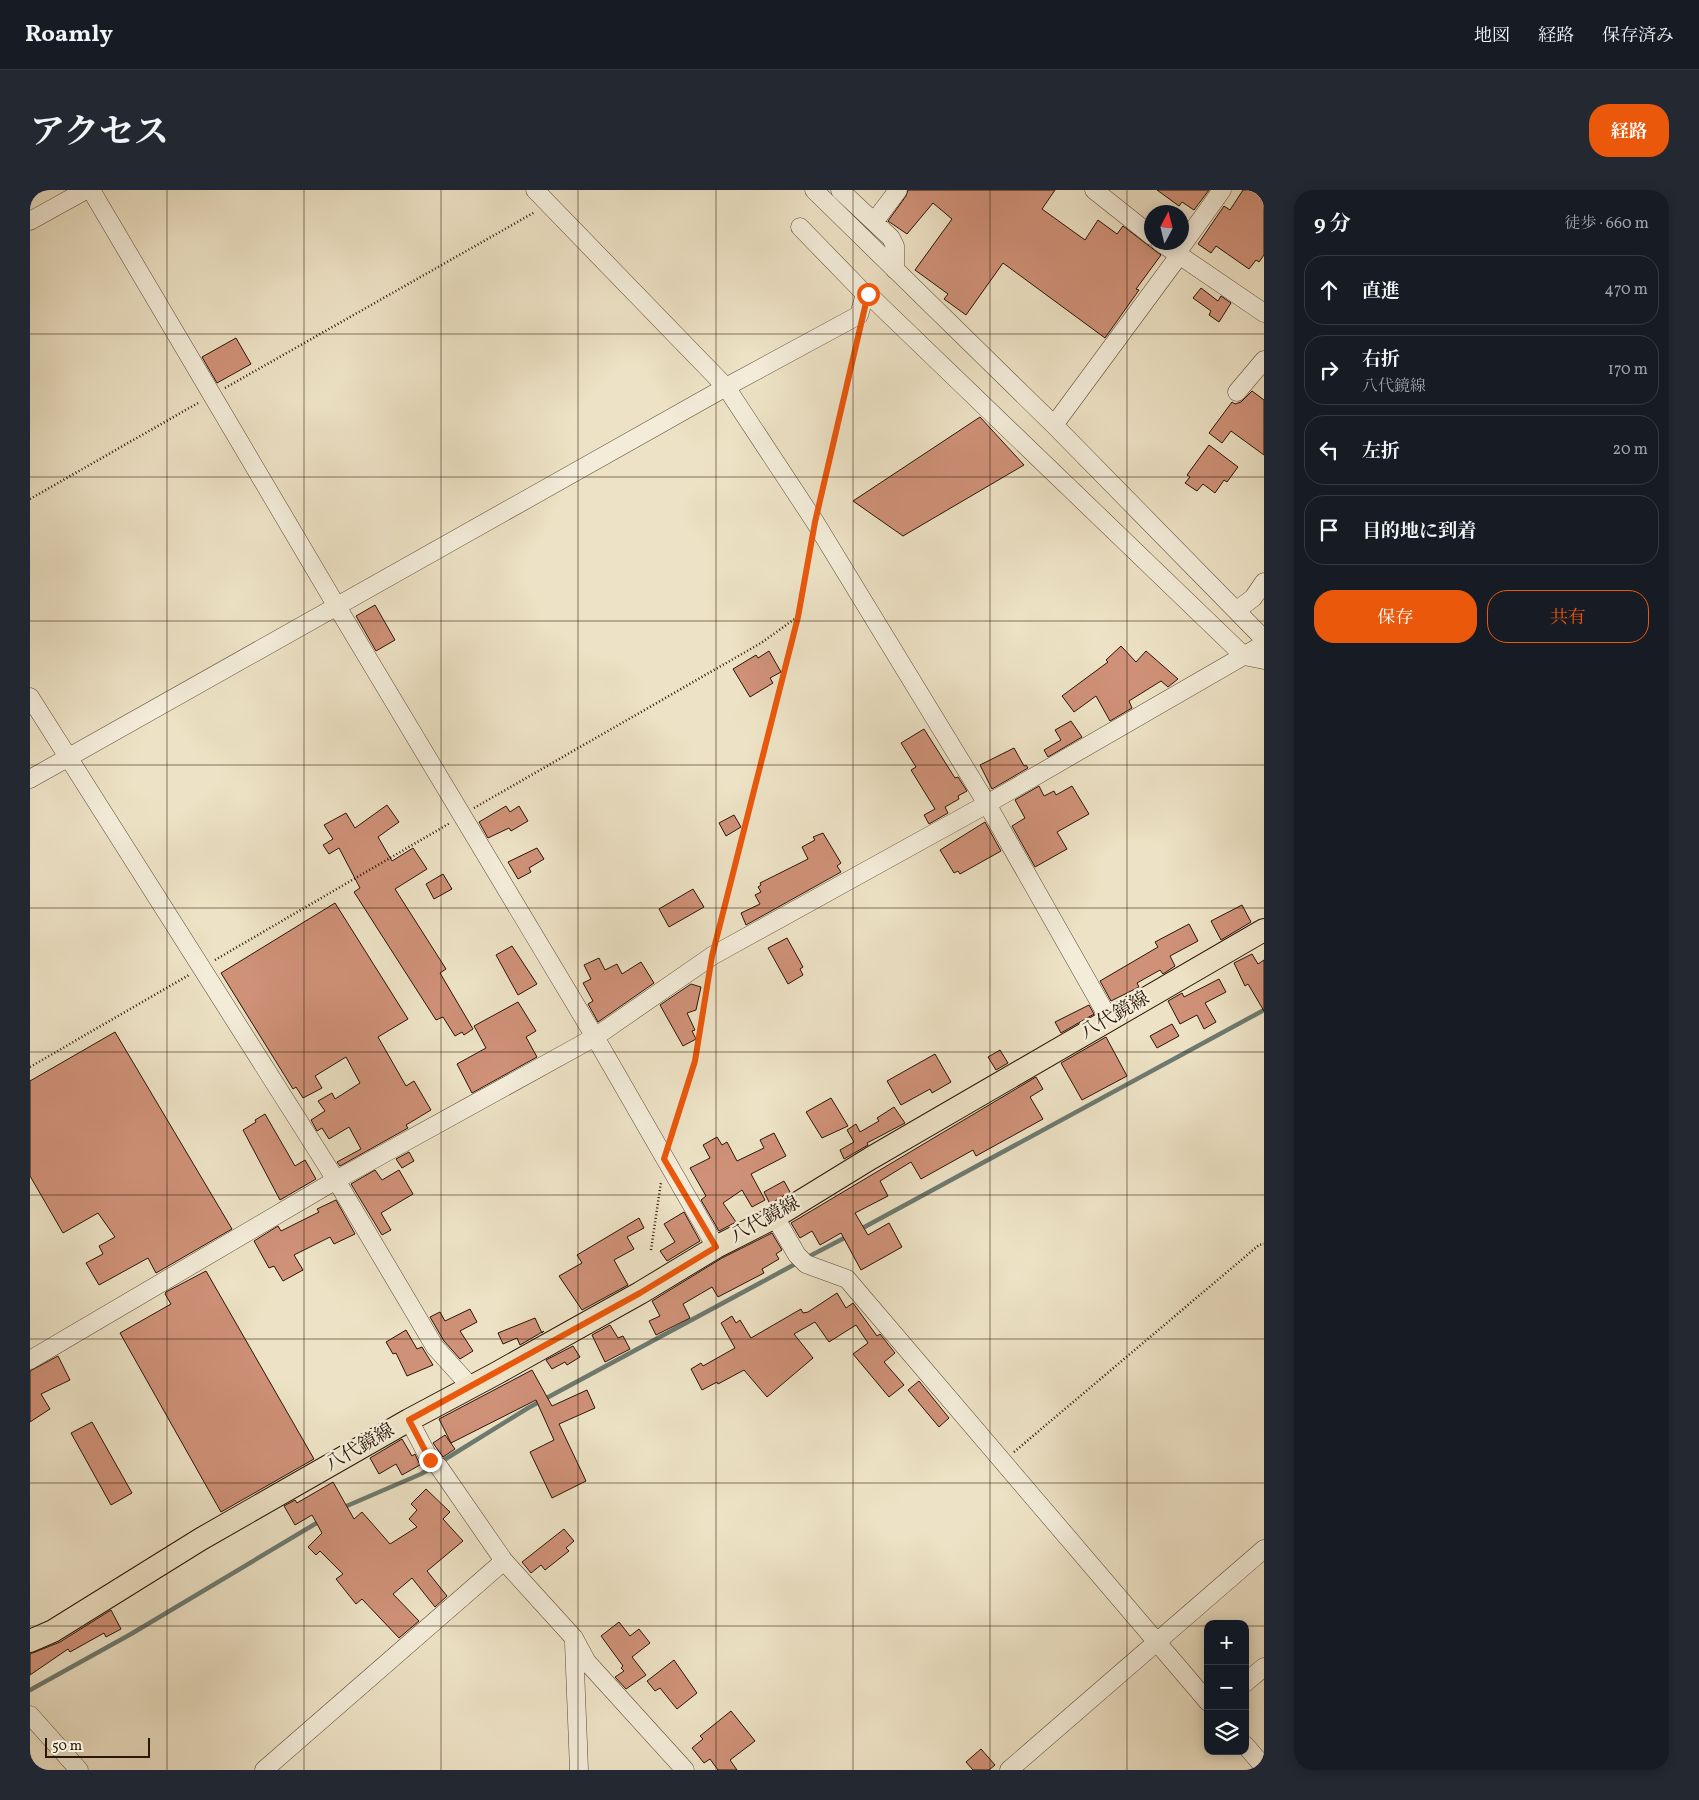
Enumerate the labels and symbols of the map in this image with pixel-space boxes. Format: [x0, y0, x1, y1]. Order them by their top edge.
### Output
north arrow [1144, 205, 1189, 250]
route start [857, 283, 880, 306]
street label: 八代鏡線 [1076, 986, 1154, 1046]
street label: 八代鏡線 [725, 1190, 805, 1250]
street label: 八代鏡線 [321, 1418, 399, 1478]
route end [419, 1449, 442, 1472]
scale bar [45, 1735, 150, 1758]

